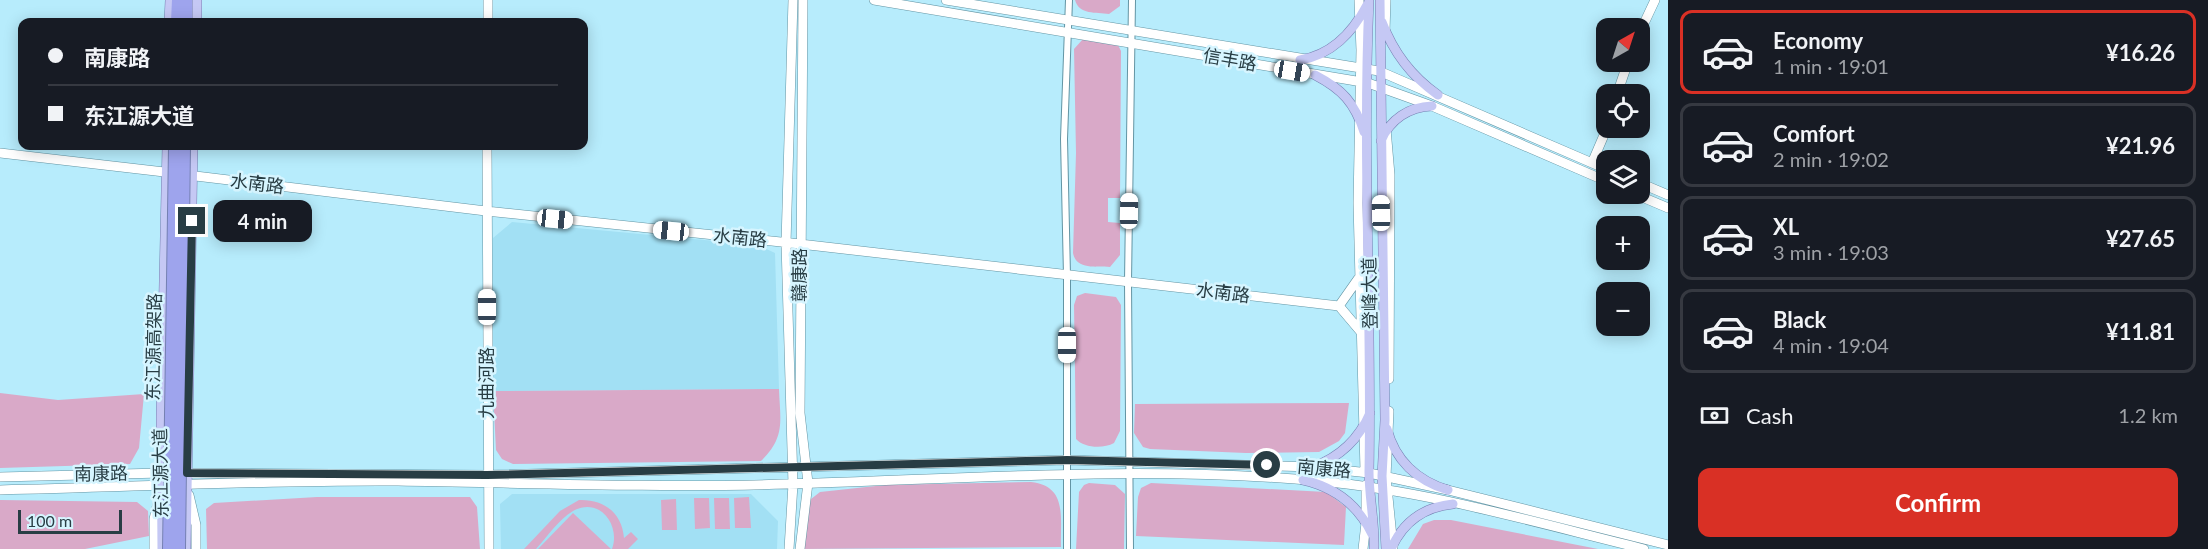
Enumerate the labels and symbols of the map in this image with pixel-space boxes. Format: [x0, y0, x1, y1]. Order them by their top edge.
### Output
north arrow [1596, 18, 1650, 72]
street label: 信丰路 [1202, 43, 1259, 75]
car [1273, 59, 1311, 83]
street label: 水南路 [229, 169, 285, 197]
car [1120, 193, 1138, 229]
car [1372, 195, 1390, 231]
callout: 4 min [213, 200, 312, 242]
route end [178, 207, 205, 234]
car [536, 208, 574, 230]
car [652, 220, 690, 242]
street label: 水南路 [712, 223, 768, 251]
street label: 赣康路 [788, 248, 810, 302]
street label: 登峰大道 [1357, 257, 1381, 329]
street label: 水南路 [1195, 278, 1251, 306]
car [478, 289, 496, 325]
street label: 东江源高架路 [141, 293, 165, 401]
car [1058, 327, 1076, 363]
street label: 九曲河路 [475, 347, 497, 419]
street label: 东江源大道 [148, 428, 172, 518]
route start [1253, 451, 1280, 478]
street label: 南康路 [1296, 455, 1352, 481]
street label: 南康路 [74, 462, 128, 484]
scale bar [18, 507, 122, 534]

